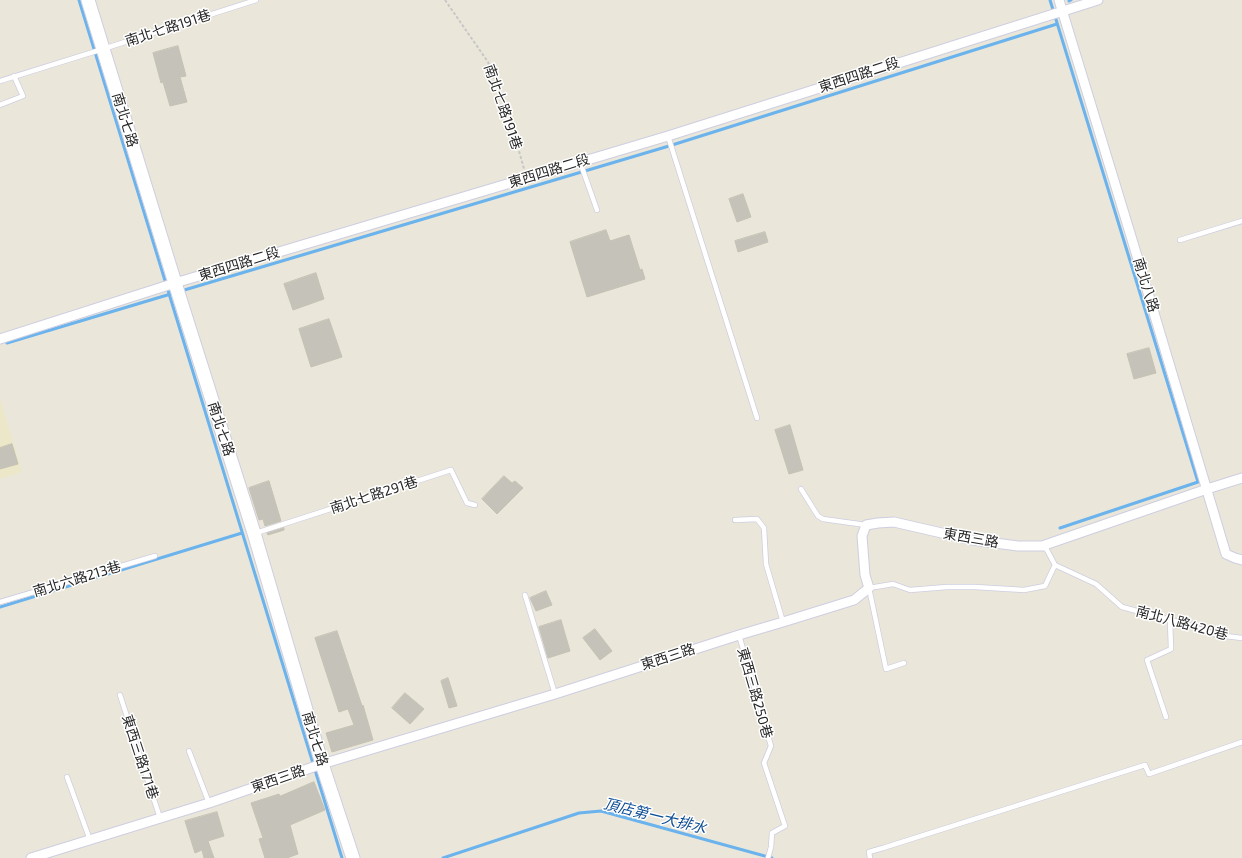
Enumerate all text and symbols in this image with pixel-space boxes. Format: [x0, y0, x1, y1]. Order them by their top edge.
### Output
street label: 南北七路191巷 [123, 6, 213, 50]
street label: 東西四路二段 [816, 54, 902, 96]
street label: 南北七路191巷 [481, 62, 525, 152]
street label: 南北七路 [109, 91, 141, 149]
street label: 東西四路二段 [506, 151, 592, 191]
street label: 東西四路二段 [196, 244, 282, 284]
street label: 南北八路 [1130, 256, 1162, 314]
street label: 南北七路 [204, 400, 238, 458]
street label: 南北七路291巷 [328, 473, 420, 517]
street label: 東西三路 [942, 525, 1000, 551]
street label: 南北六路213巷 [31, 558, 123, 600]
street label: 南北八路420巷 [1134, 603, 1230, 643]
street label: 東西三路 [639, 640, 697, 674]
street label: 東西三路250巷 [734, 646, 776, 740]
street label: 南北七路 [299, 710, 331, 768]
street label: 東西三路171巷 [118, 712, 162, 802]
street label: 東西三路 [249, 762, 307, 796]
water label: 頂店第一大排水 [602, 795, 708, 837]

